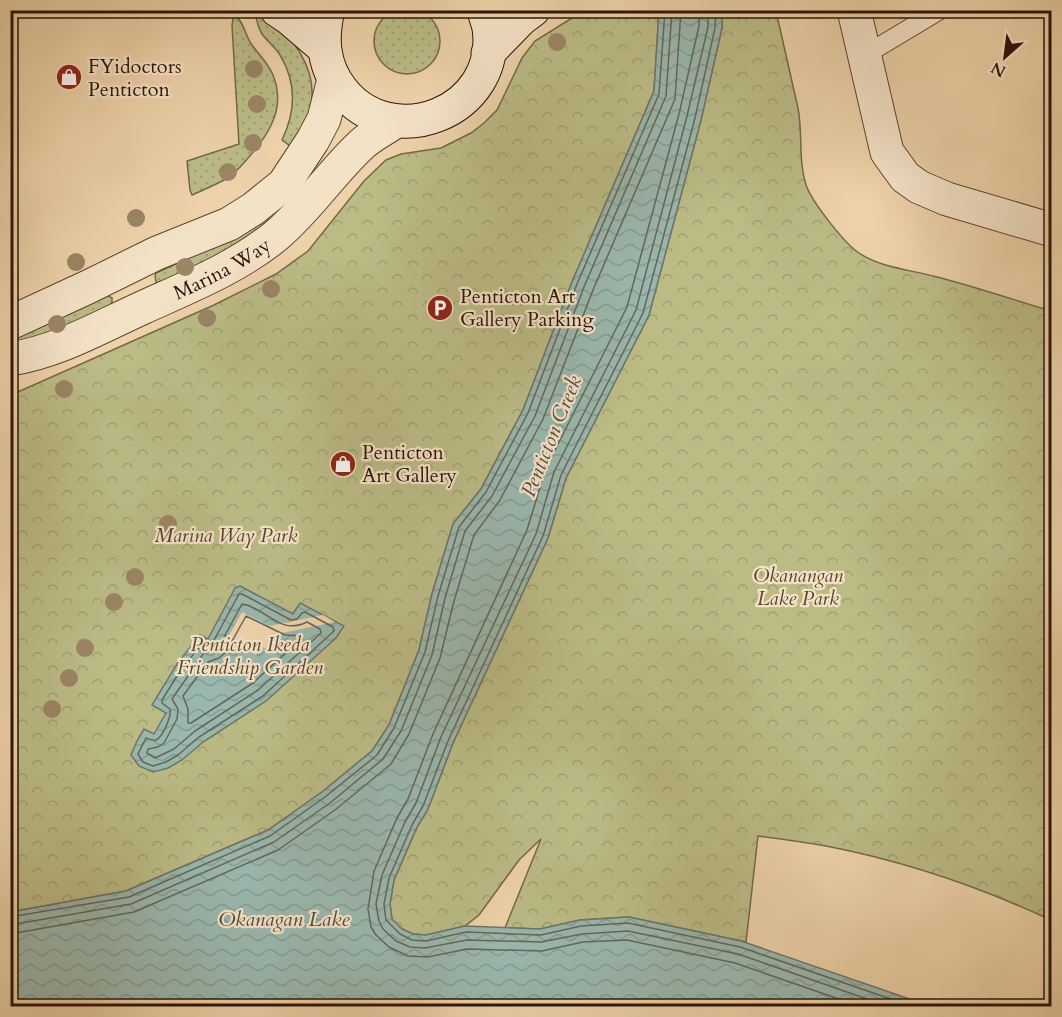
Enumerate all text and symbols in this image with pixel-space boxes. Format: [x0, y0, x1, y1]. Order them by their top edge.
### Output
north arrow [975, 27, 1035, 87]
place label: FYidoctors Penticton [88, 53, 182, 103]
text: N [987, 56, 1010, 82]
shop icon: FYidoctors Penticton [54, 62, 84, 92]
street label: Marina Way [169, 231, 277, 306]
place label: Penticton Art Gallery Parking [460, 283, 594, 333]
parking icon: Penticton Art Gallery Parking [425, 293, 455, 323]
water label: Penticton Creek [514, 371, 589, 501]
place label: Penticton Art Gallery [362, 439, 457, 489]
shop icon: Penticton Art Gallery [328, 449, 358, 479]
park label: Marina Way Park [155, 522, 298, 549]
park label: Okanangan Lake Park [753, 562, 843, 612]
park label: Penticton Ikeda Friendship Garden [177, 631, 323, 681]
water label: Okanagan Lake [218, 905, 351, 934]

